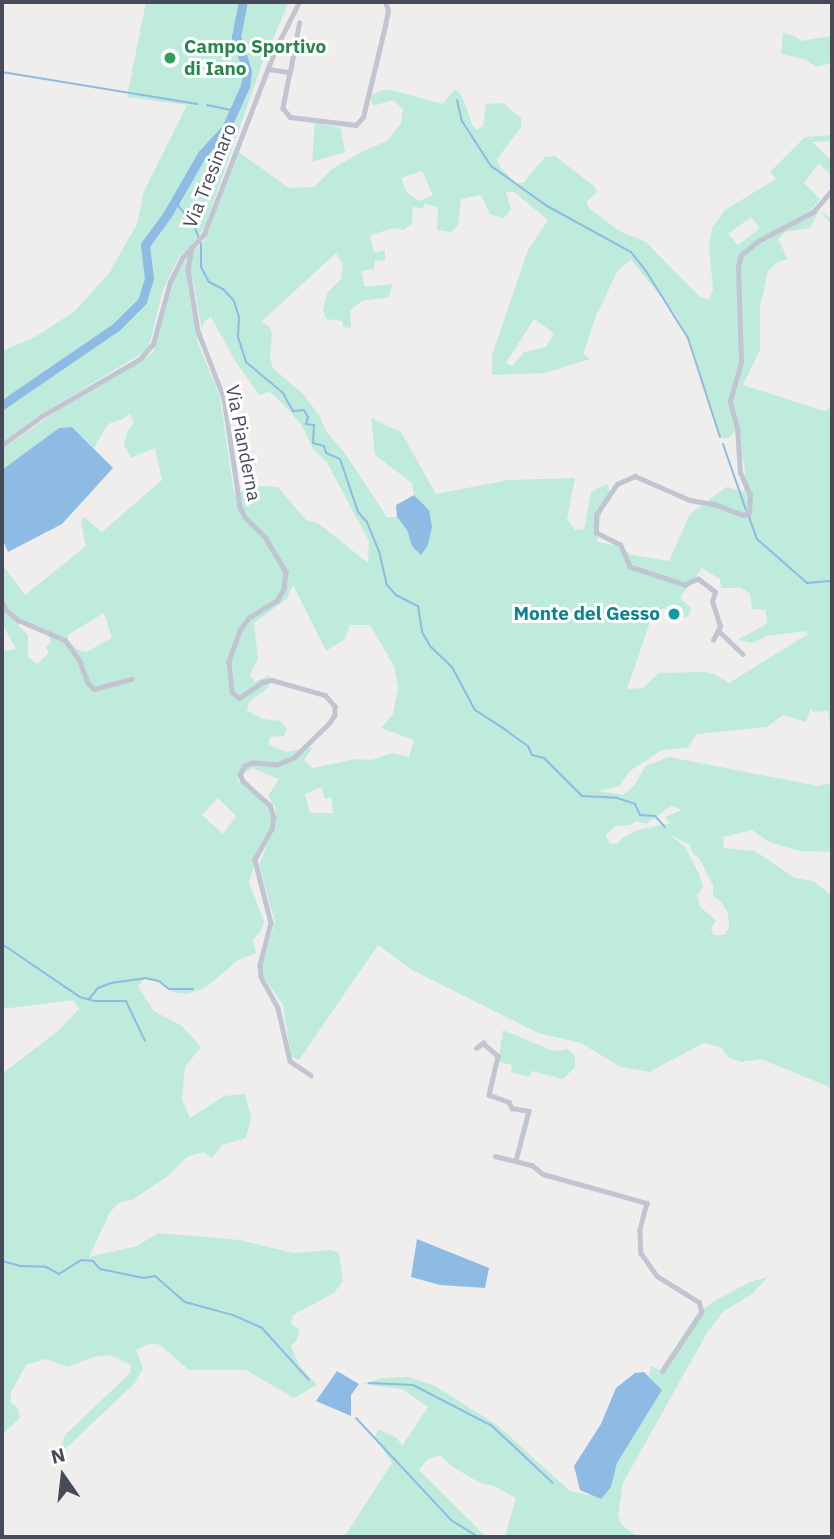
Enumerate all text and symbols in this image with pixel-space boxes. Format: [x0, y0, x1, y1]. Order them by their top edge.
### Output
place label: Campo Sportivo di Iano [184, 36, 326, 80]
marker: Campo Sportivo di Iano [162, 50, 178, 66]
street label: Via Tresinaro [179, 120, 241, 232]
street label: Via Pianderna [221, 383, 265, 503]
place label: Monte del Gesso [513, 603, 660, 625]
marker: Monte del Gesso [666, 606, 682, 622]
north arrow [28, 1441, 98, 1511]
text: N [48, 1442, 67, 1469]

